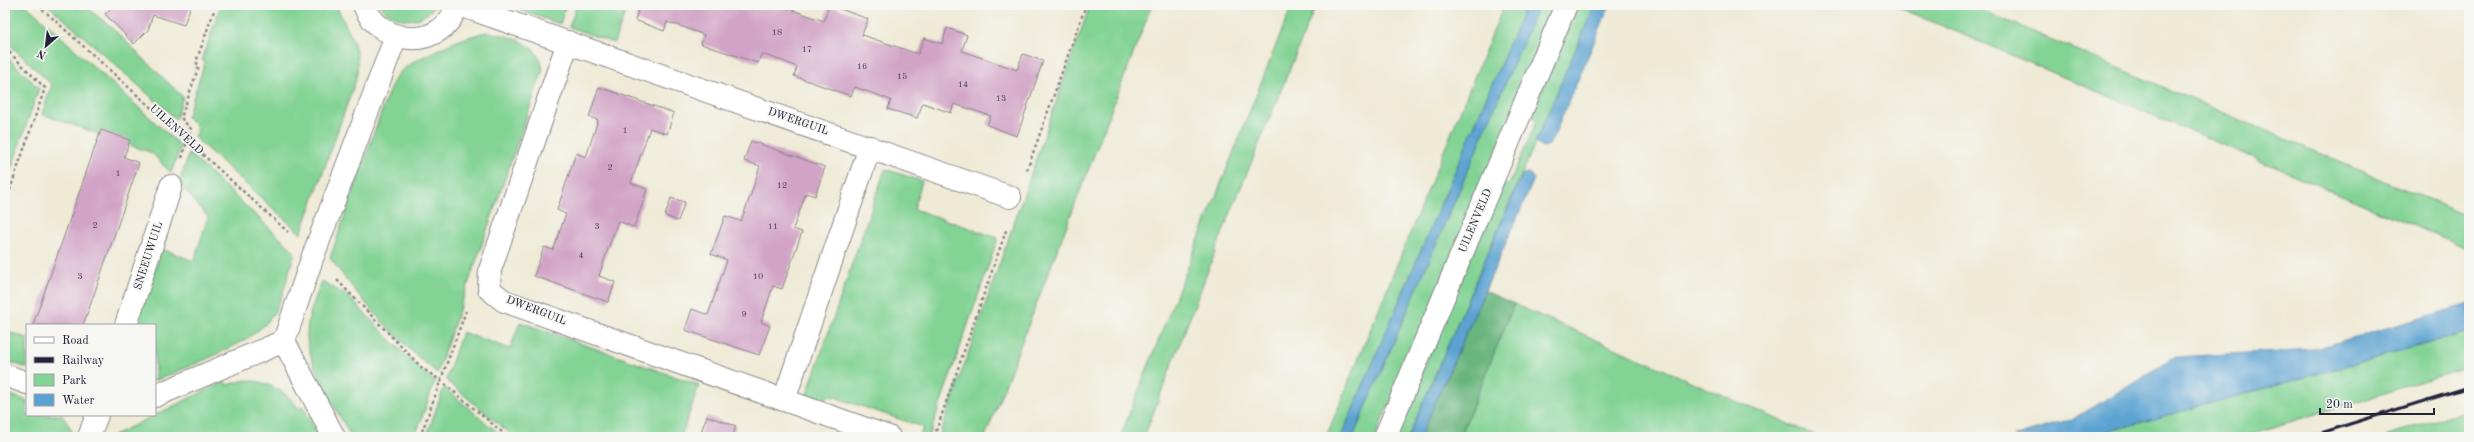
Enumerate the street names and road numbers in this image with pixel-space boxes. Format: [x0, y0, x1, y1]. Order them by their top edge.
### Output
street label: UILENVELD [147, 103, 205, 157]
street label: DWERGUIL [766, 106, 830, 138]
street label: UILENVELD [1458, 187, 1495, 255]
street label: SNEEUWUIL [133, 220, 165, 292]
street label: DWERGUIL [504, 294, 568, 328]

